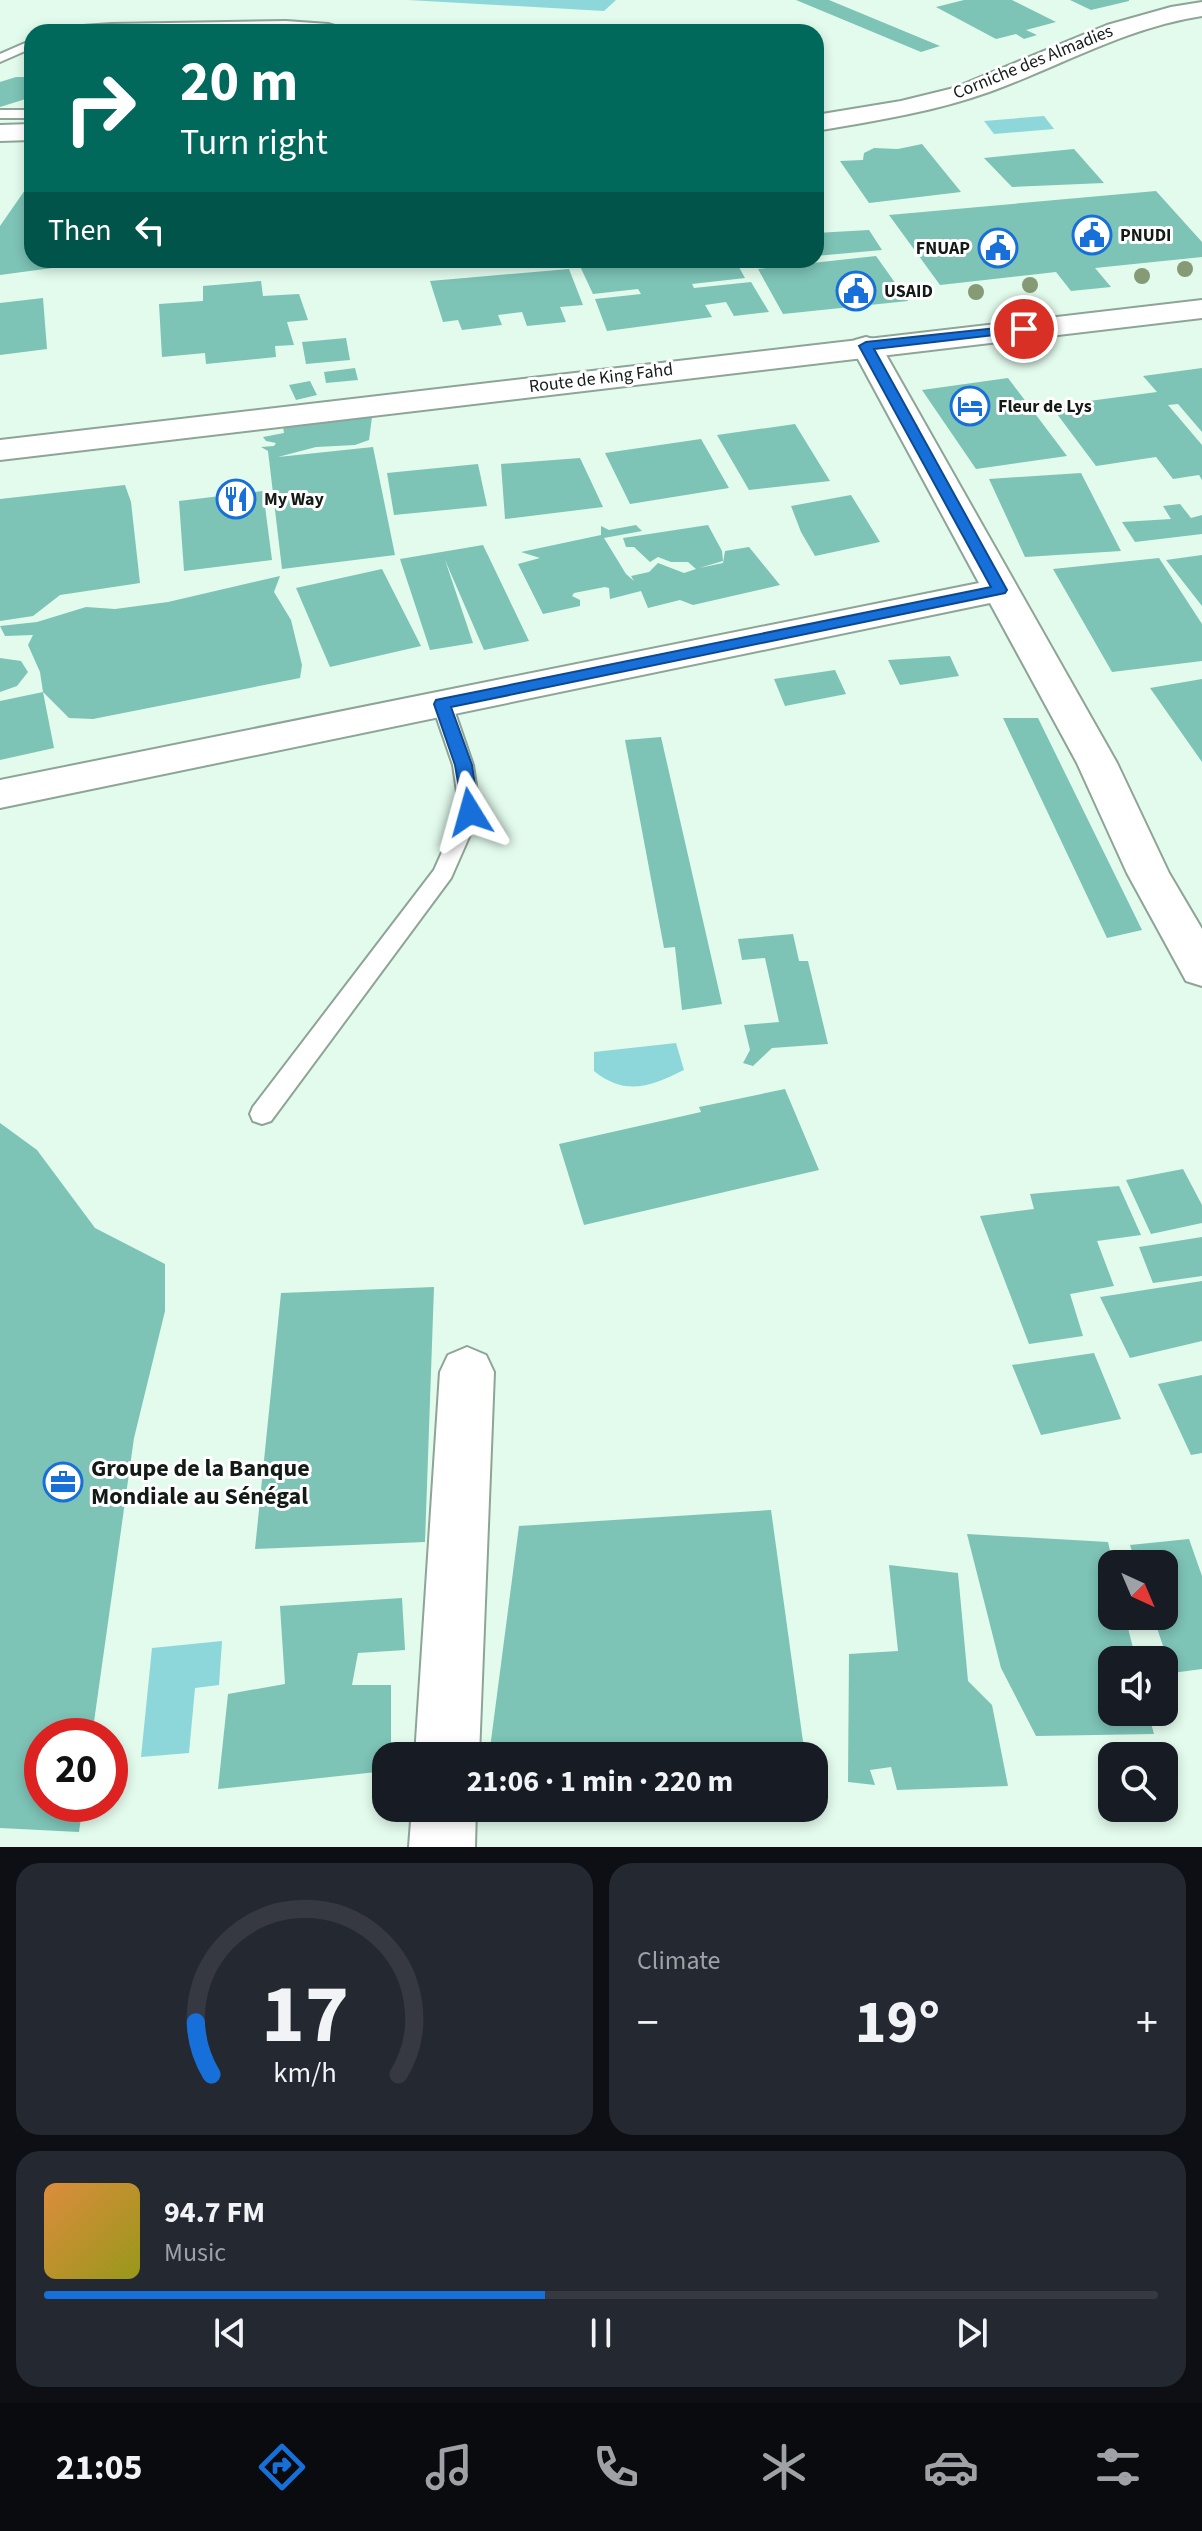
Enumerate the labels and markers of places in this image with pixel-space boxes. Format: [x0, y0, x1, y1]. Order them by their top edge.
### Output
public building icon: PNUDI [1071, 214, 1113, 256]
place label: PNUDI [1120, 223, 1172, 248]
public building icon: FNUAP [977, 227, 1019, 269]
place label: FNUAP [916, 236, 970, 261]
public building icon: USAID [835, 270, 877, 312]
place label: USAID [884, 279, 933, 304]
pin [990, 295, 1058, 363]
hotel icon: Fleur de Lys [949, 385, 991, 427]
place label: Fleur de Lys [998, 394, 1092, 419]
restaurant icon: My Way [215, 478, 257, 520]
place label: My Way [264, 487, 325, 512]
place label: Groupe de la Banque Mondiale au Sénégal [91, 1451, 310, 1514]
office icon: Groupe de la Banque Mondiale au Sénégal [42, 1461, 84, 1503]

